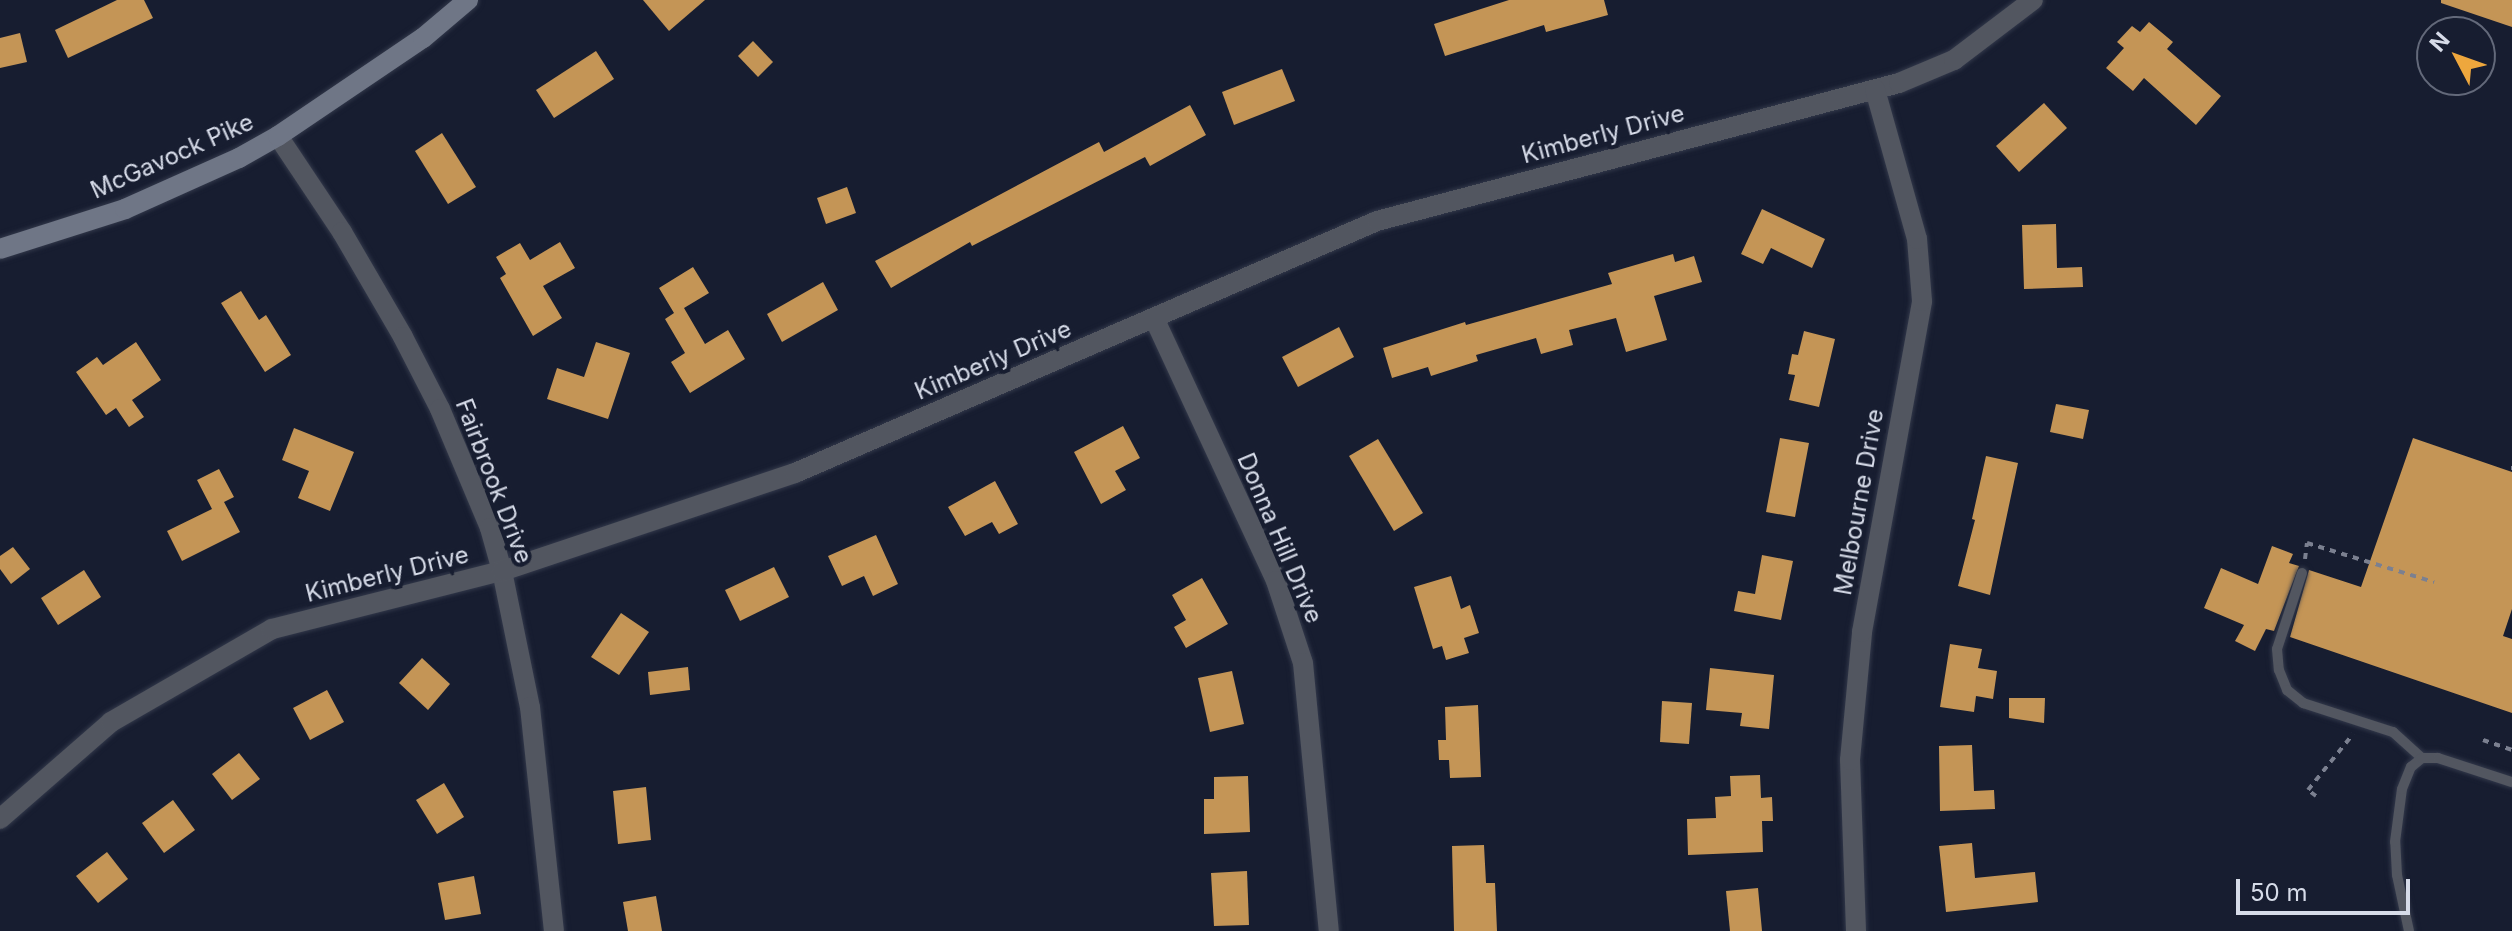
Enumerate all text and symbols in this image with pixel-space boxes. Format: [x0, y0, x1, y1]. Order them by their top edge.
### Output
north arrow [2416, 16, 2496, 96]
text: N [2424, 27, 2455, 56]
street label: Kimberly Drive [1519, 98, 1687, 170]
street label: McGavock Pike [86, 107, 258, 205]
street label: Kimberly Drive [910, 314, 1076, 406]
street label: Fairbrook Drive [449, 395, 539, 567]
street label: Melbourne Drive [1828, 407, 1890, 597]
street label: Donna Hill Drive [1231, 449, 1329, 627]
street label: Kimberly Drive [302, 540, 472, 608]
scale bar [2240, 863, 2414, 913]
text: 50 m [2250, 878, 2308, 907]

